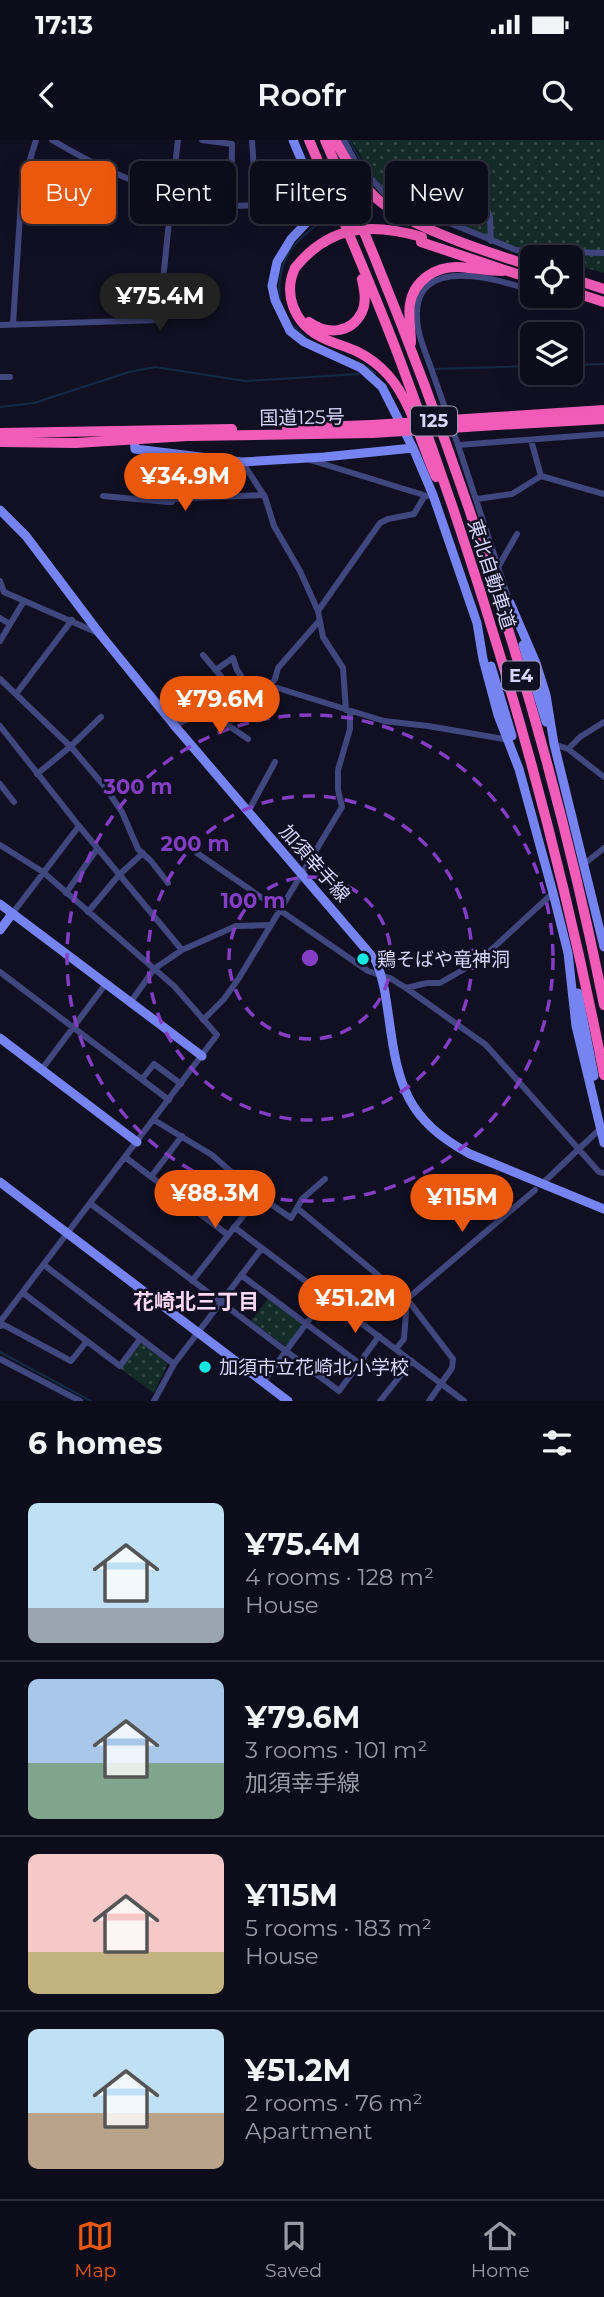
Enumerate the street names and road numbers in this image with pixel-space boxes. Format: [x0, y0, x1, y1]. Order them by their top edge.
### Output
street label: 国道125号 [259, 405, 345, 430]
road number: 125 [411, 407, 457, 436]
street label: 東北自動車道 [463, 516, 520, 632]
road number: E4 [502, 662, 540, 690]
street label: 加須幸手線 [275, 820, 354, 907]

